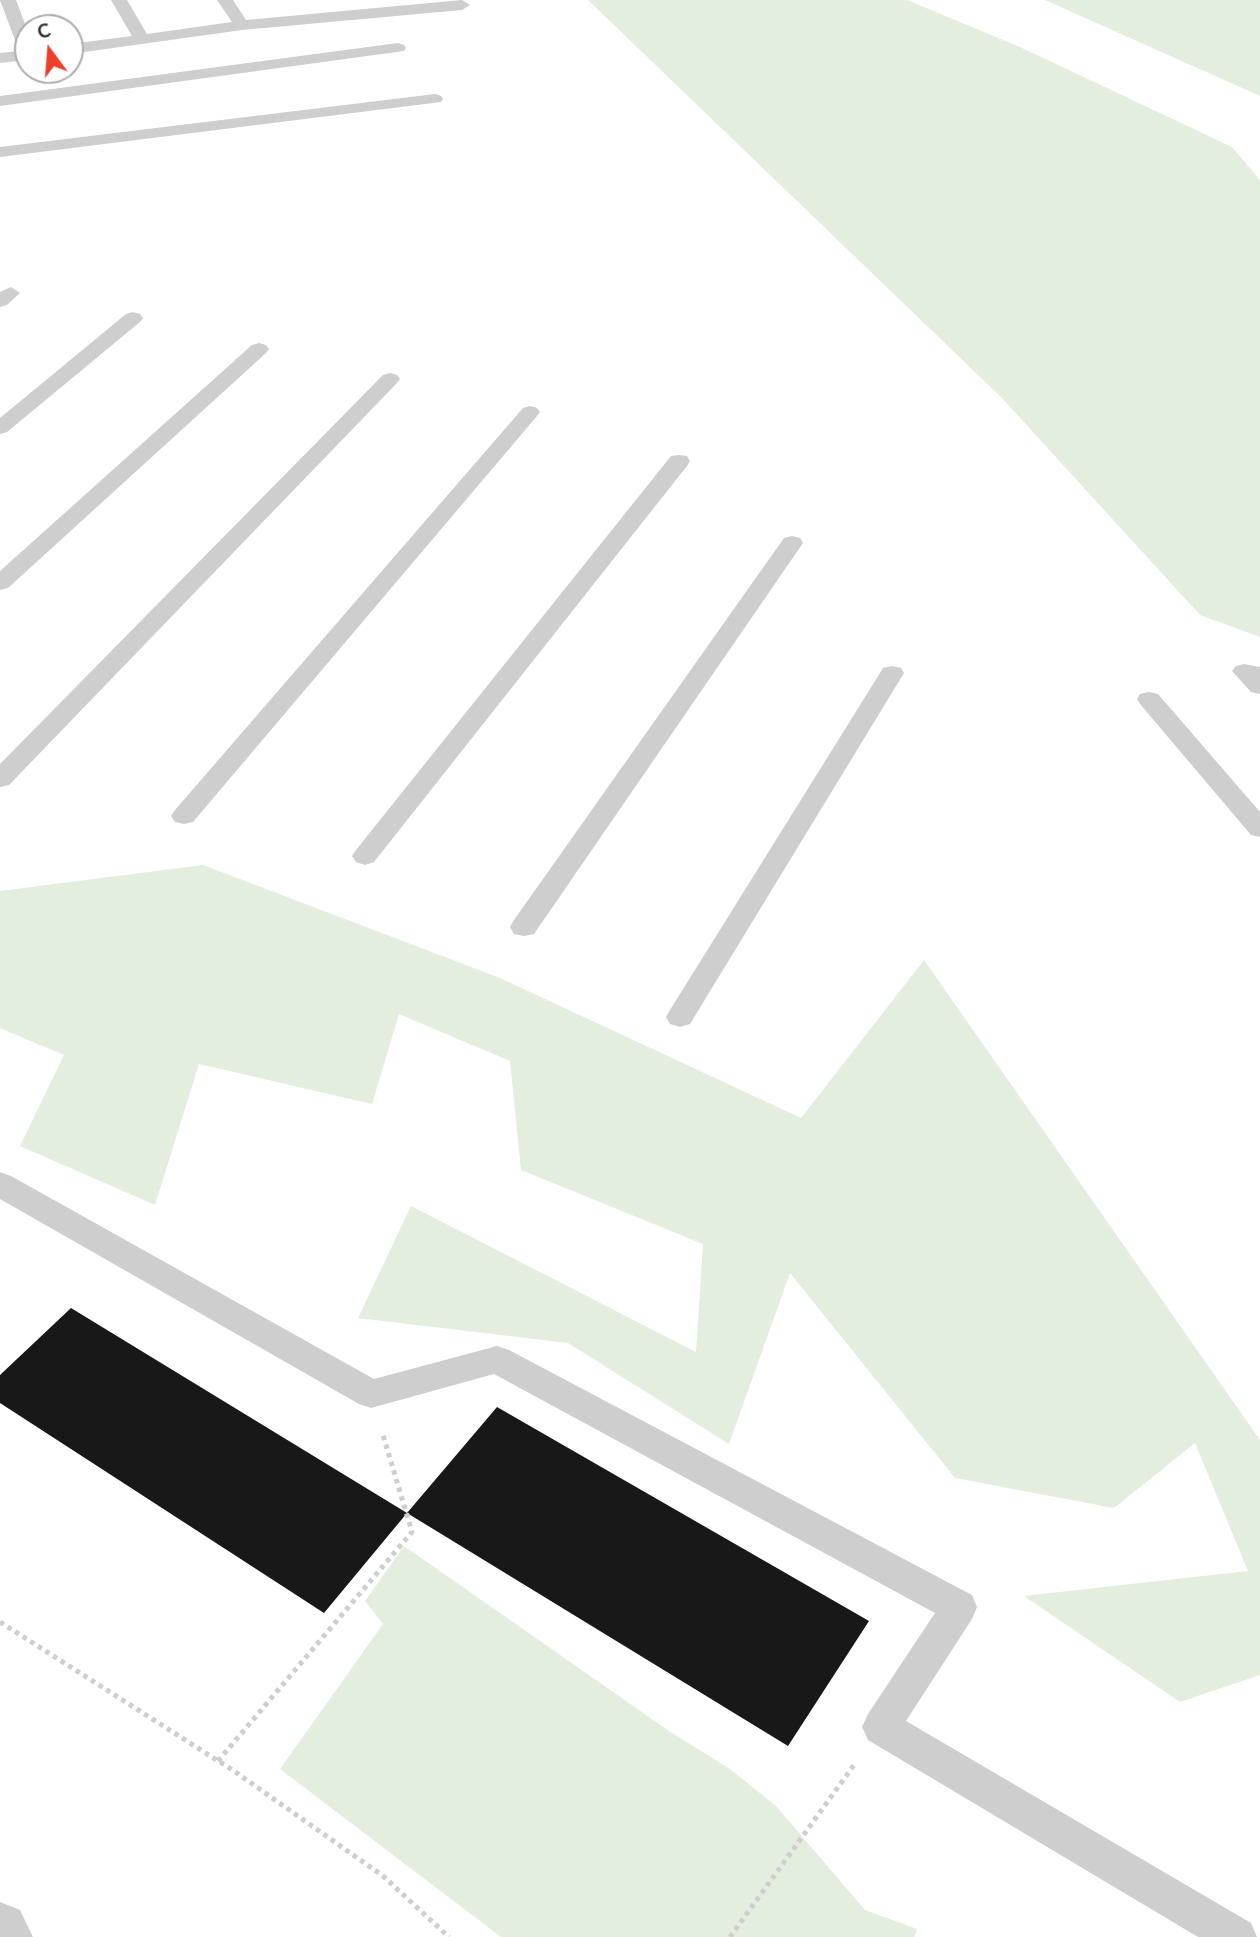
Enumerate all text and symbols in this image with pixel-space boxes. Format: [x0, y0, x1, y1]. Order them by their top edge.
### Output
north arrow [14, 14, 84, 84]
text: С [34, 17, 53, 43]

